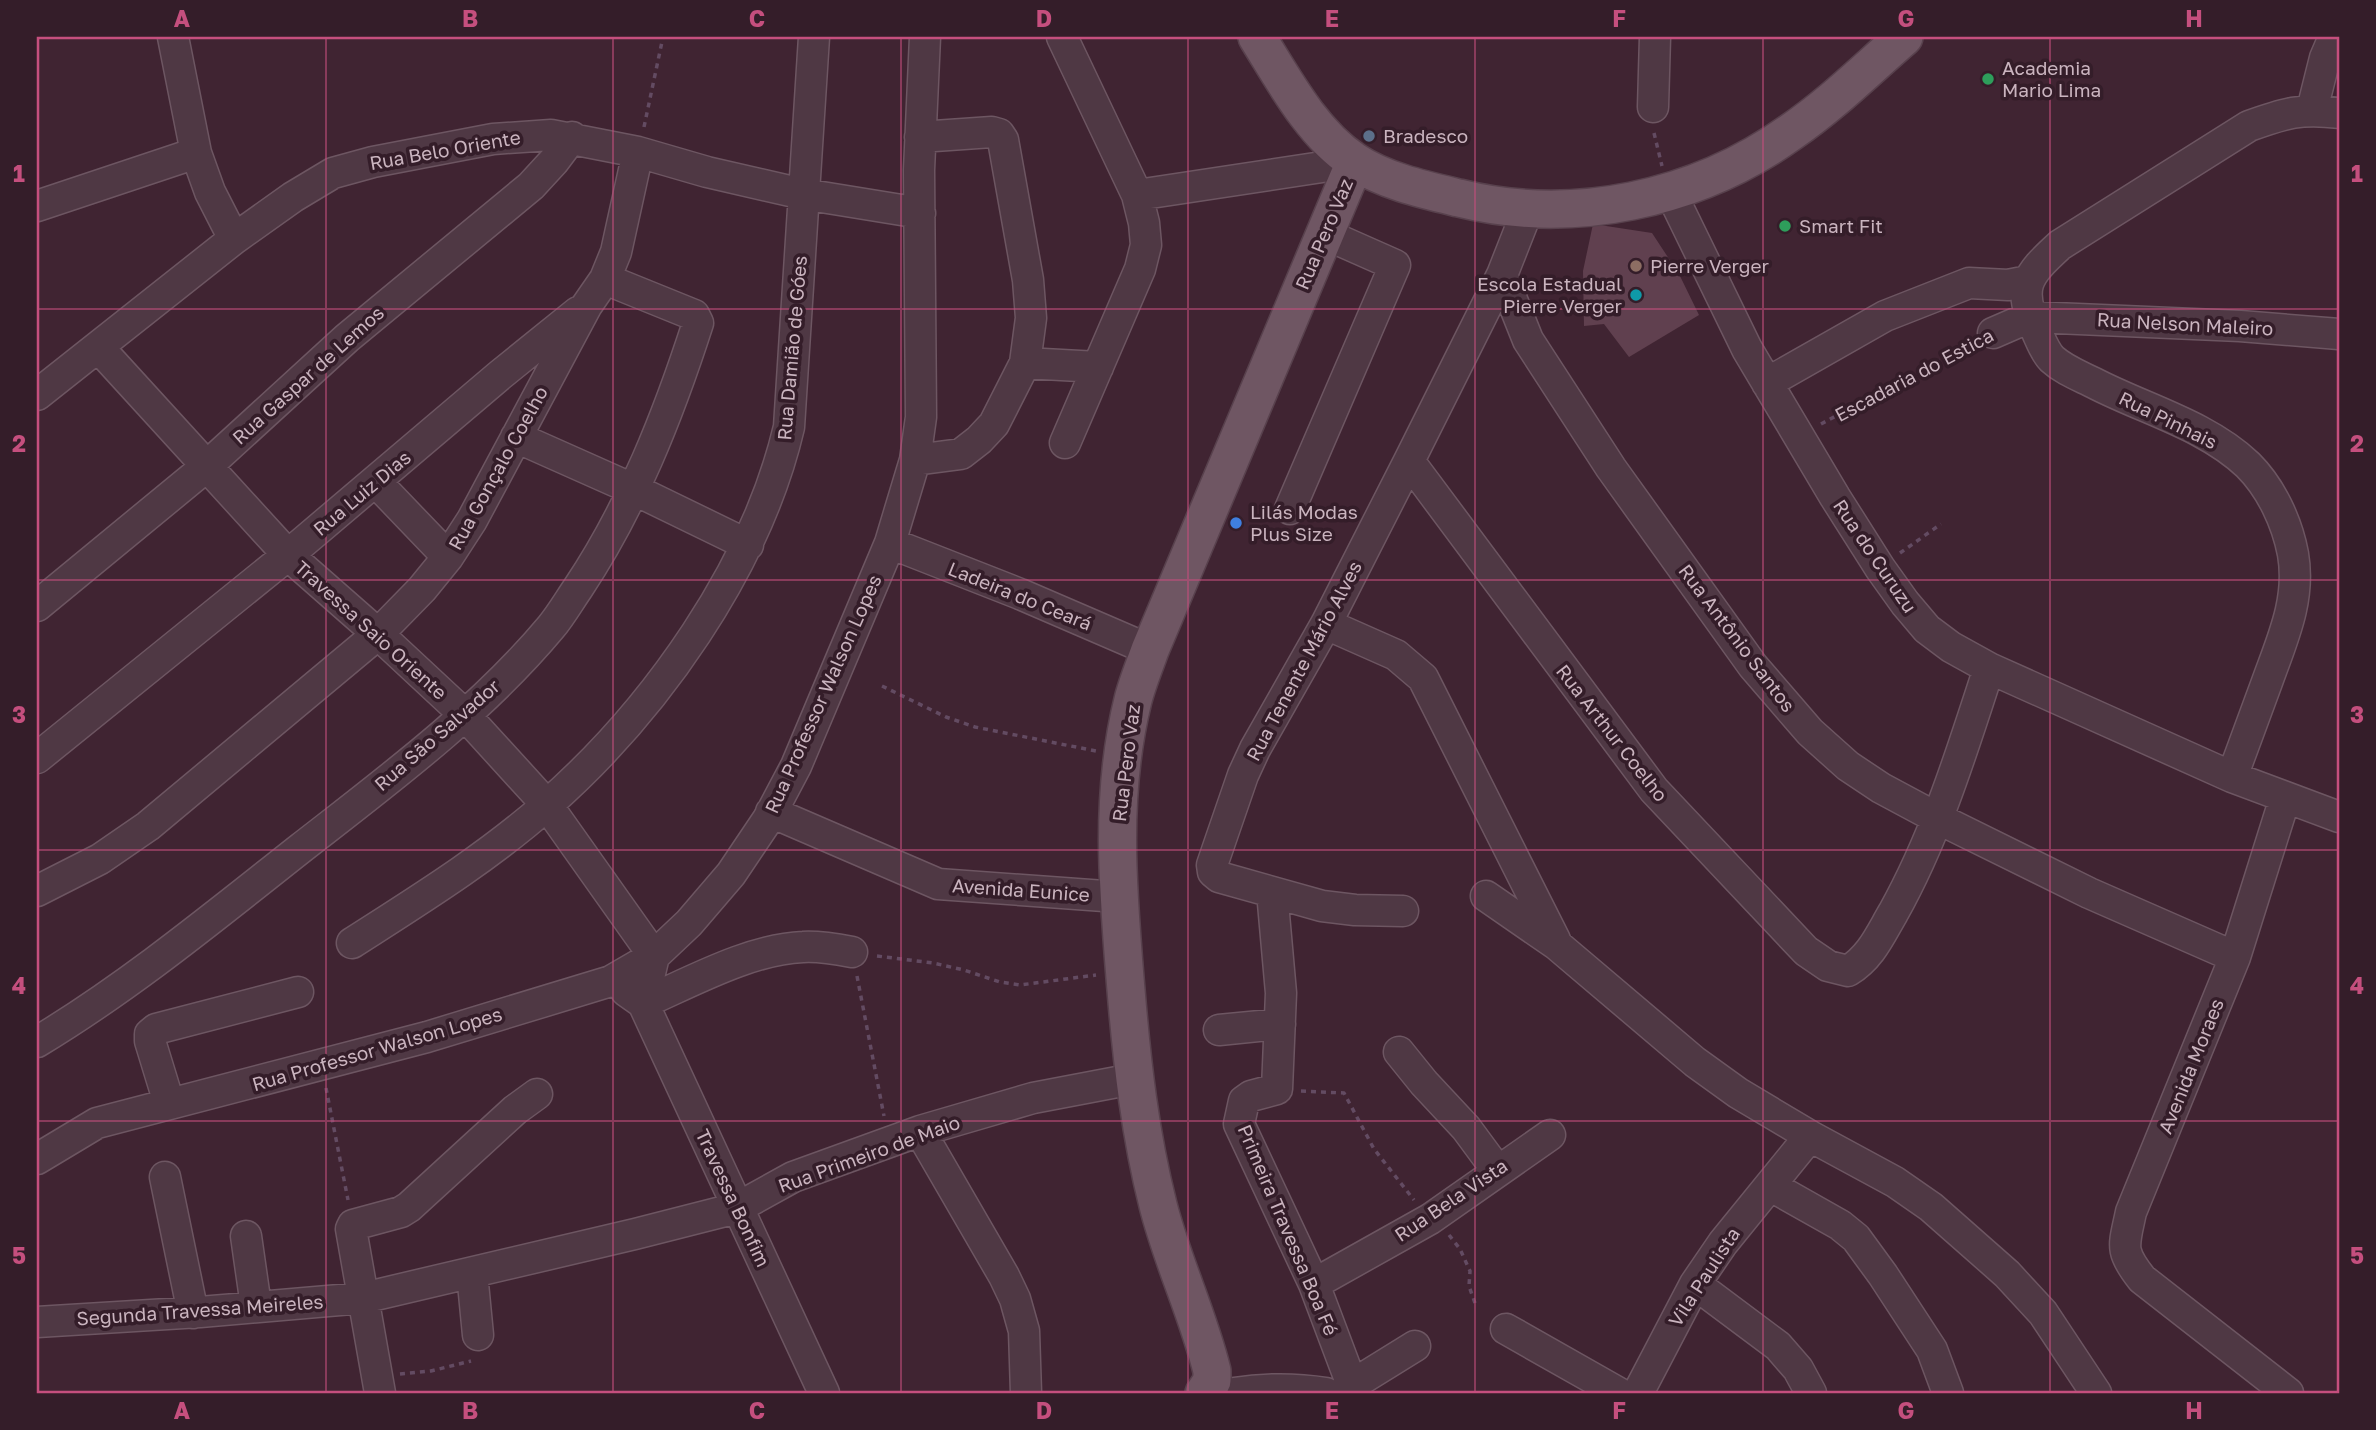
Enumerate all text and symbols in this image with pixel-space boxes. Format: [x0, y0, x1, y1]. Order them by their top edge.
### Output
text: A [174, 4, 191, 32]
text: B [462, 4, 478, 32]
text: C [749, 4, 765, 32]
text: D [1036, 4, 1052, 32]
text: E [1325, 4, 1339, 32]
text: F [1612, 4, 1626, 32]
text: G [1898, 4, 1914, 32]
text: H [2185, 4, 2203, 32]
place label: Academia Mario Lima [2002, 56, 2101, 101]
marker: Academia Mario Lima [1980, 71, 1996, 87]
place label: Bradesco [1383, 124, 1468, 147]
street label: Rua Belo Oriente [368, 125, 522, 174]
marker: Bradesco [1361, 128, 1377, 144]
text: 1 [13, 159, 25, 187]
text: 1 [2351, 159, 2363, 187]
street label: Rua Pero Vaz [1290, 175, 1357, 293]
place label: Smart Fit [1799, 214, 1883, 237]
marker: Smart Fit [1777, 218, 1793, 234]
street label: Rua Damião de Góes [772, 254, 811, 441]
place label: Pierre Verger [1650, 254, 1769, 277]
marker: Pierre Verger [1628, 258, 1644, 274]
place label: Escola Estadual Pierre Verger [1477, 272, 1623, 317]
marker: Escola Estadual Pierre Verger [1628, 287, 1644, 303]
street label: Rua Gaspar de Lemos [227, 301, 388, 449]
street label: Rua Nelson Maleiro [2096, 307, 2274, 340]
street label: Escadaria do Estica [1830, 323, 1997, 426]
street label: Rua Gonçalo Coelho [443, 382, 552, 554]
street label: Rua Pinhais [2115, 386, 2221, 453]
text: 2 [12, 429, 26, 457]
text: 2 [2350, 429, 2364, 457]
street label: Rua Luiz Dias [308, 445, 415, 540]
street label: Rua do Curuzu [1829, 495, 1922, 617]
place label: Lilás Modas Plus Size [1250, 500, 1358, 545]
marker: Lilás Modas Plus Size [1228, 515, 1244, 531]
street label: Travessa Saio Oriente [291, 555, 452, 704]
street label: Ladeira do Ceará [945, 556, 1095, 635]
street label: Rua Tenente Mário Alves [1241, 557, 1366, 765]
street label: Rua Antônio Santos [1674, 559, 1800, 716]
street label: Rua Professor Walson Lopes [759, 571, 886, 817]
street label: Rua Arthur Coelho [1552, 660, 1673, 806]
street label: Rua São Salvador [369, 674, 504, 795]
text: 3 [12, 700, 26, 728]
text: 3 [2350, 700, 2364, 728]
street label: Rua Pero Vaz [1107, 703, 1144, 823]
street label: Avenida Eunice [951, 873, 1091, 906]
text: 4 [12, 971, 26, 999]
text: 4 [2350, 971, 2364, 999]
street label: Avenida Moraes [2153, 995, 2228, 1137]
street label: Rua Professor Walson Lopes [249, 1002, 504, 1095]
street label: Rua Primeiro de Maio [775, 1110, 963, 1197]
street label: Primeira Travessa Boa Fé [1234, 1121, 1343, 1339]
street label: Travessa Bonfim [691, 1125, 775, 1270]
street label: Rua Bela Vista [1390, 1153, 1511, 1246]
street label: Vila Paulista [1663, 1223, 1744, 1331]
text: 5 [12, 1241, 26, 1269]
text: 5 [2350, 1241, 2364, 1269]
street label: Segunda Travessa Meireles [76, 1289, 324, 1330]
text: A [174, 1396, 191, 1424]
text: B [462, 1396, 478, 1424]
text: C [749, 1396, 765, 1424]
text: D [1036, 1396, 1052, 1424]
text: E [1325, 1396, 1339, 1424]
text: F [1612, 1396, 1626, 1424]
text: G [1898, 1396, 1914, 1424]
text: H [2185, 1396, 2203, 1424]

